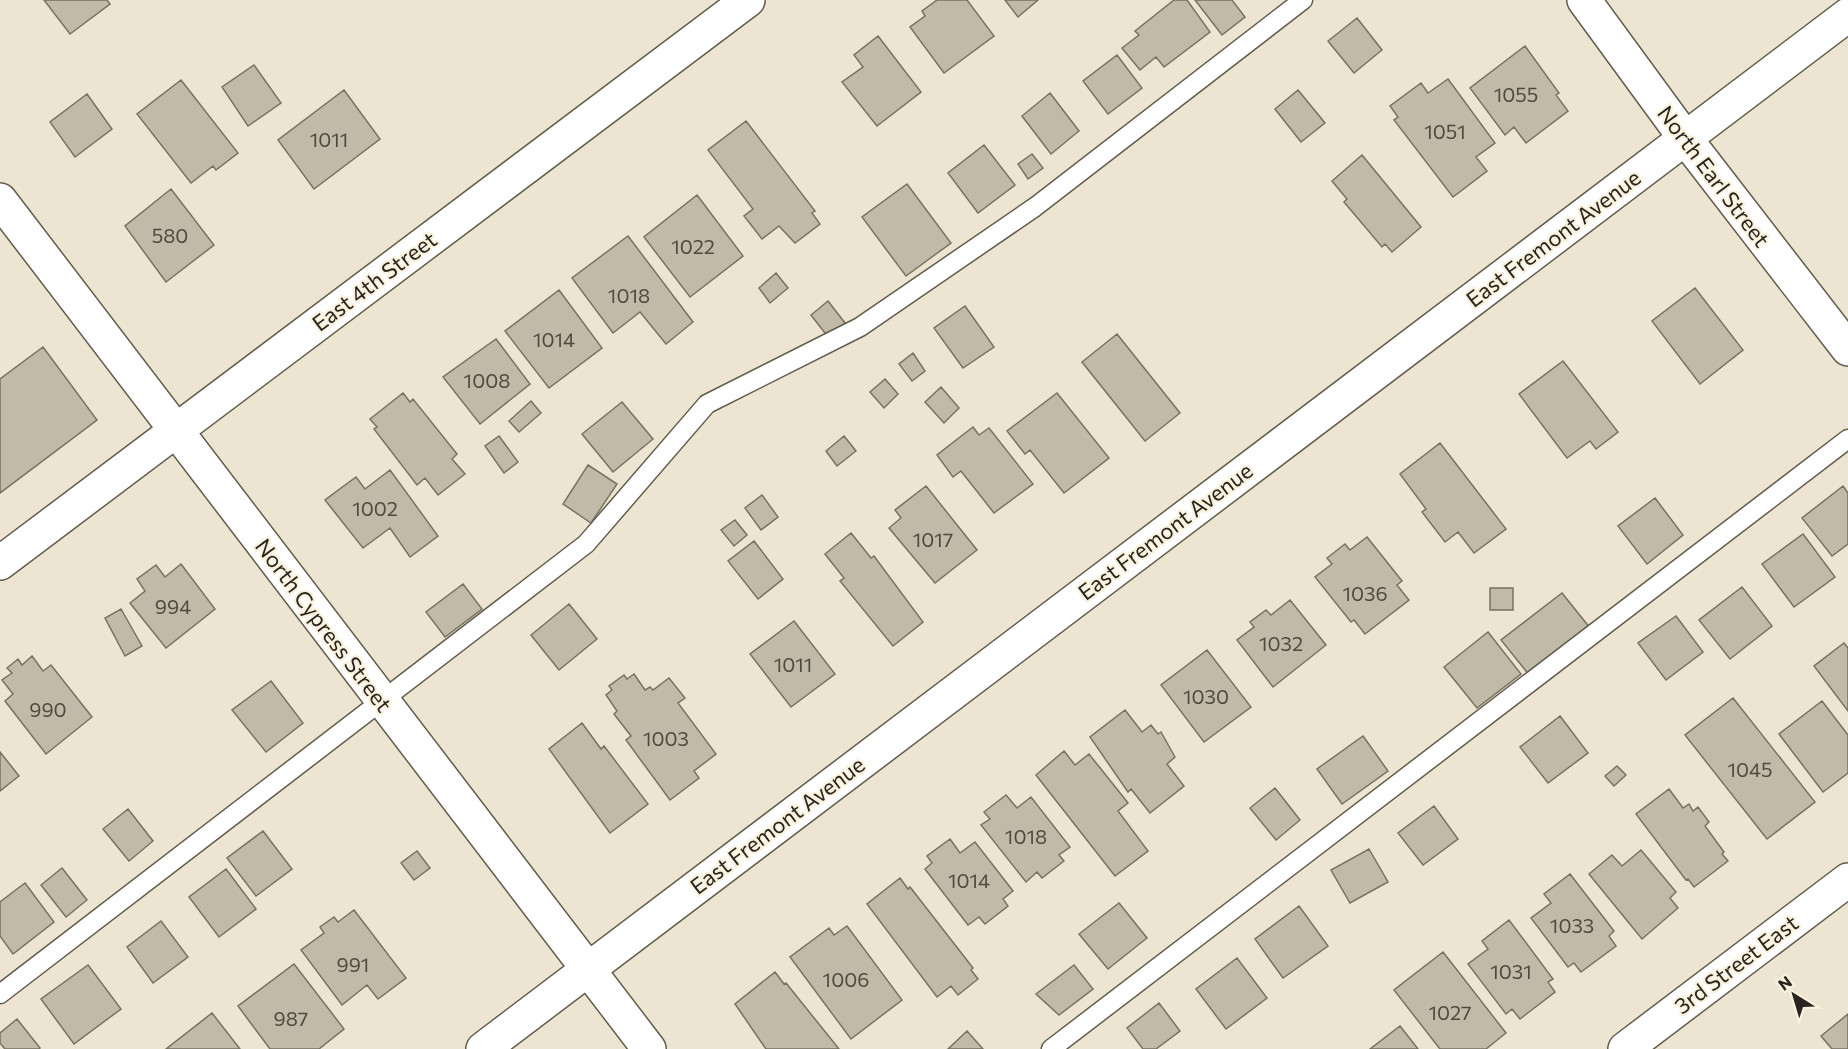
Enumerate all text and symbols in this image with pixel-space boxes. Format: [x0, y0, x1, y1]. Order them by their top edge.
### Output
house number: 1055 [1494, 82, 1538, 106]
street label: North Earl Street [1652, 100, 1776, 252]
house number: 1051 [1424, 119, 1466, 143]
house number: 1011 [310, 127, 348, 151]
street label: East Fremont Avenue [1460, 164, 1646, 312]
house number: 580 [152, 223, 188, 247]
street label: East 4th Street [306, 225, 442, 337]
house number: 1022 [671, 234, 715, 258]
house number: 1018 [608, 283, 650, 307]
house number: 1014 [533, 327, 575, 351]
house number: 1008 [464, 368, 510, 392]
street label: East Fremont Avenue [1072, 457, 1258, 605]
house number: 1002 [352, 496, 398, 520]
house number: 1017 [913, 527, 953, 551]
street label: North Cypress Street [250, 533, 398, 717]
house number: 1036 [1342, 581, 1388, 605]
house number: 994 [155, 594, 191, 618]
house number: 1032 [1259, 631, 1303, 655]
house number: 1011 [774, 652, 812, 676]
house number: 1030 [1183, 684, 1229, 708]
house number: 990 [29, 697, 67, 721]
house number: 1003 [643, 726, 689, 750]
street label: East Fremont Avenue [684, 751, 870, 899]
house number: 1045 [1727, 757, 1773, 781]
house number: 1018 [1005, 824, 1047, 848]
house number: 1014 [948, 868, 990, 892]
street label: 3rd Street East [1669, 909, 1803, 1019]
house number: 1033 [1550, 913, 1594, 937]
house number: 991 [337, 952, 369, 976]
house number: 1031 [1490, 959, 1532, 983]
north arrow [1764, 965, 1824, 1025]
house number: 1006 [823, 967, 869, 991]
text: N [1774, 971, 1795, 994]
house number: 1027 [1428, 1000, 1472, 1024]
house number: 987 [274, 1006, 308, 1030]

